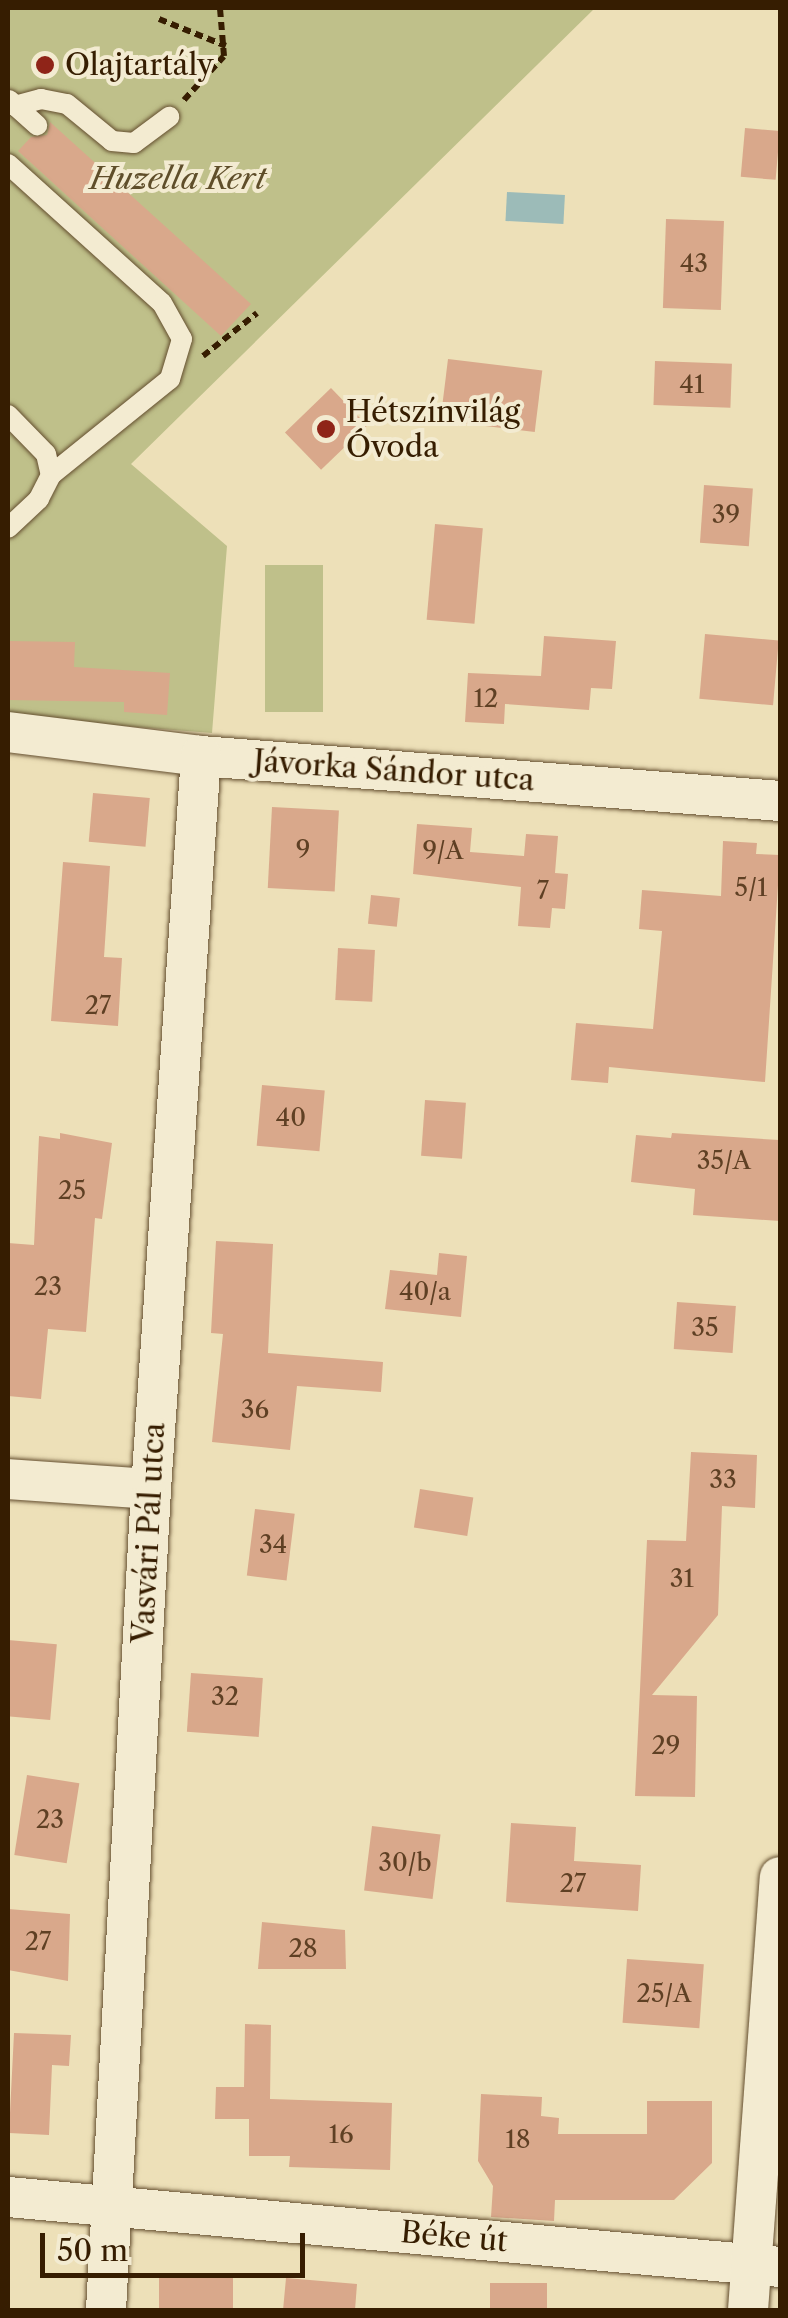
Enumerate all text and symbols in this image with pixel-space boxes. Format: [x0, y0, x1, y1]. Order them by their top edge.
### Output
place label: Olajtartály [65, 47, 214, 83]
marker: Olajtartály [34, 54, 56, 76]
park label: Huzella Kert [90, 161, 266, 197]
house number: 43 [680, 249, 708, 279]
house number: 41 [680, 370, 704, 400]
place label: Hétszínvilág Óvoda [346, 394, 520, 464]
marker: Hétszínvilág Óvoda [315, 418, 337, 440]
house number: 39 [712, 500, 740, 530]
house number: 12 [474, 684, 498, 714]
street label: Jávorka Sándor utca [252, 743, 536, 799]
house number: 9 [296, 835, 310, 865]
house number: 9/A [422, 836, 464, 866]
house number: 5/1 [735, 873, 767, 903]
house number: 7 [537, 876, 549, 906]
house number: 27 [85, 991, 111, 1021]
house number: 40 [276, 1103, 306, 1133]
house number: 35/A [697, 1146, 751, 1176]
house number: 25 [58, 1176, 86, 1206]
house number: 23 [34, 1272, 62, 1302]
house number: 40/a [399, 1277, 451, 1307]
house number: 35 [691, 1313, 719, 1343]
house number: 36 [241, 1395, 269, 1425]
street label: Vasvári Pál utca [125, 1422, 173, 1644]
house number: 33 [709, 1465, 737, 1495]
house number: 34 [259, 1530, 287, 1560]
house number: 31 [670, 1564, 694, 1594]
house number: 32 [211, 1682, 239, 1712]
house number: 29 [651, 1731, 681, 1761]
house number: 23 [36, 1805, 64, 1835]
house number: 30/b [378, 1848, 432, 1878]
house number: 27 [560, 1869, 586, 1899]
house number: 27 [25, 1927, 51, 1957]
house number: 28 [288, 1934, 318, 1964]
house number: 25/A [637, 1979, 691, 2009]
house number: 16 [328, 2120, 354, 2150]
house number: 18 [505, 2125, 531, 2155]
scale bar [45, 2213, 310, 2275]
street label: Béke út [399, 2214, 509, 2260]
text: 50 m [57, 2232, 128, 2269]

